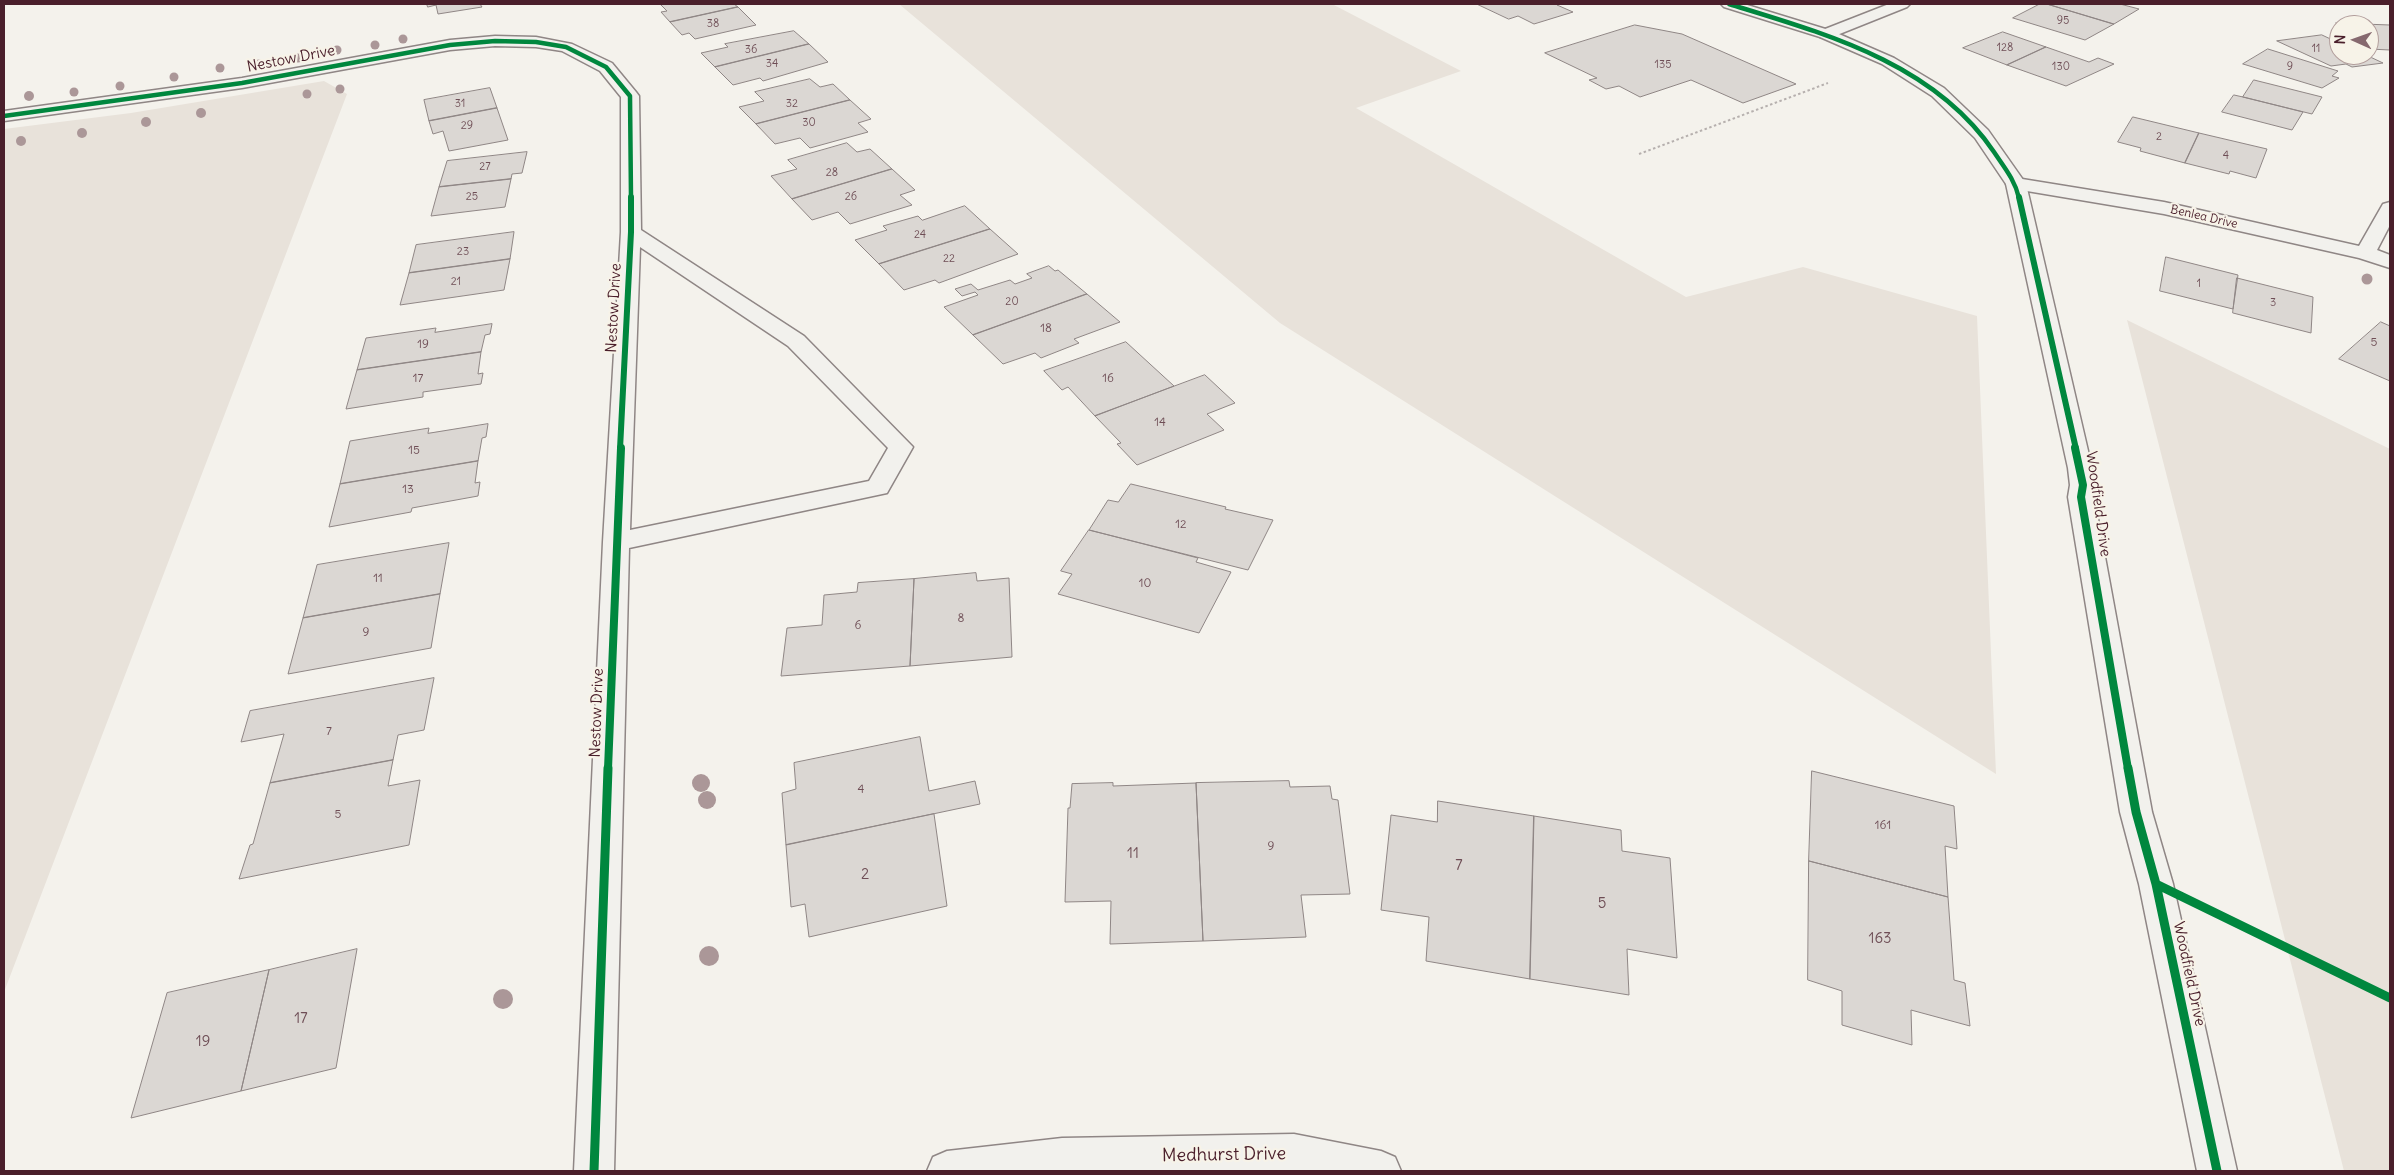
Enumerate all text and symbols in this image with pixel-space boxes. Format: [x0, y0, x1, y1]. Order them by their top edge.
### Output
house number: 95 [2057, 14, 2069, 28]
north arrow [2329, 15, 2379, 65]
house number: 38 [707, 17, 719, 31]
text: N [2331, 34, 2349, 45]
house number: 128 [1997, 41, 2013, 55]
street label: Nestow Drive [245, 42, 337, 76]
house number: 11 [2312, 42, 2320, 56]
house number: 36 [745, 43, 757, 57]
house number: 34 [766, 57, 778, 71]
house number: 135 [1655, 58, 1671, 72]
house number: 130 [2052, 60, 2070, 74]
house number: 9 [2287, 60, 2293, 74]
house number: 31 [455, 97, 465, 111]
house number: 32 [786, 97, 798, 111]
house number: 30 [802, 116, 816, 130]
house number: 29 [461, 119, 473, 133]
house number: 2 [2156, 130, 2162, 144]
house number: 4 [2223, 149, 2229, 163]
house number: 27 [479, 160, 491, 174]
house number: 28 [826, 166, 838, 180]
house number: 25 [466, 190, 478, 204]
house number: 26 [845, 190, 857, 204]
street label: Benlea Drive [2169, 202, 2239, 232]
house number: 24 [914, 228, 926, 242]
house number: 23 [457, 245, 469, 259]
house number: 22 [943, 252, 955, 266]
street label: Nestow Drive [603, 263, 625, 353]
house number: 21 [451, 275, 461, 289]
house number: 1 [2197, 277, 2201, 291]
house number: 20 [1005, 295, 1019, 309]
house number: 3 [2270, 296, 2276, 310]
house number: 18 [1040, 322, 1052, 336]
house number: 5 [2371, 336, 2377, 350]
house number: 19 [417, 338, 429, 352]
house number: 17 [413, 372, 423, 386]
house number: 16 [1102, 372, 1114, 386]
house number: 14 [1154, 416, 1166, 430]
house number: 15 [408, 444, 420, 458]
street label: Woodfield Drive [2082, 450, 2114, 558]
house number: 13 [402, 483, 414, 497]
house number: 12 [1175, 518, 1187, 532]
house number: 11 [373, 572, 383, 586]
house number: 10 [1139, 577, 1151, 591]
house number: 8 [958, 612, 964, 626]
house number: 6 [855, 619, 861, 633]
house number: 9 [363, 626, 369, 640]
street label: Nestow Drive [586, 668, 608, 758]
house number: 7 [326, 725, 332, 739]
house number: 4 [858, 783, 864, 797]
house number: 5 [335, 808, 341, 822]
house number: 161 [1875, 819, 1891, 833]
house number: 9 [1268, 840, 1274, 854]
house number: 11 [1127, 845, 1139, 863]
house number: 7 [1455, 857, 1463, 875]
house number: 2 [861, 866, 869, 884]
house number: 5 [1598, 895, 1606, 913]
street label: Woodfield Drive [2169, 920, 2209, 1028]
house number: 163 [1868, 930, 1892, 948]
house number: 17 [294, 1010, 308, 1028]
house number: 19 [196, 1033, 210, 1051]
street label: Medhurst Drive [1162, 1143, 1286, 1167]

